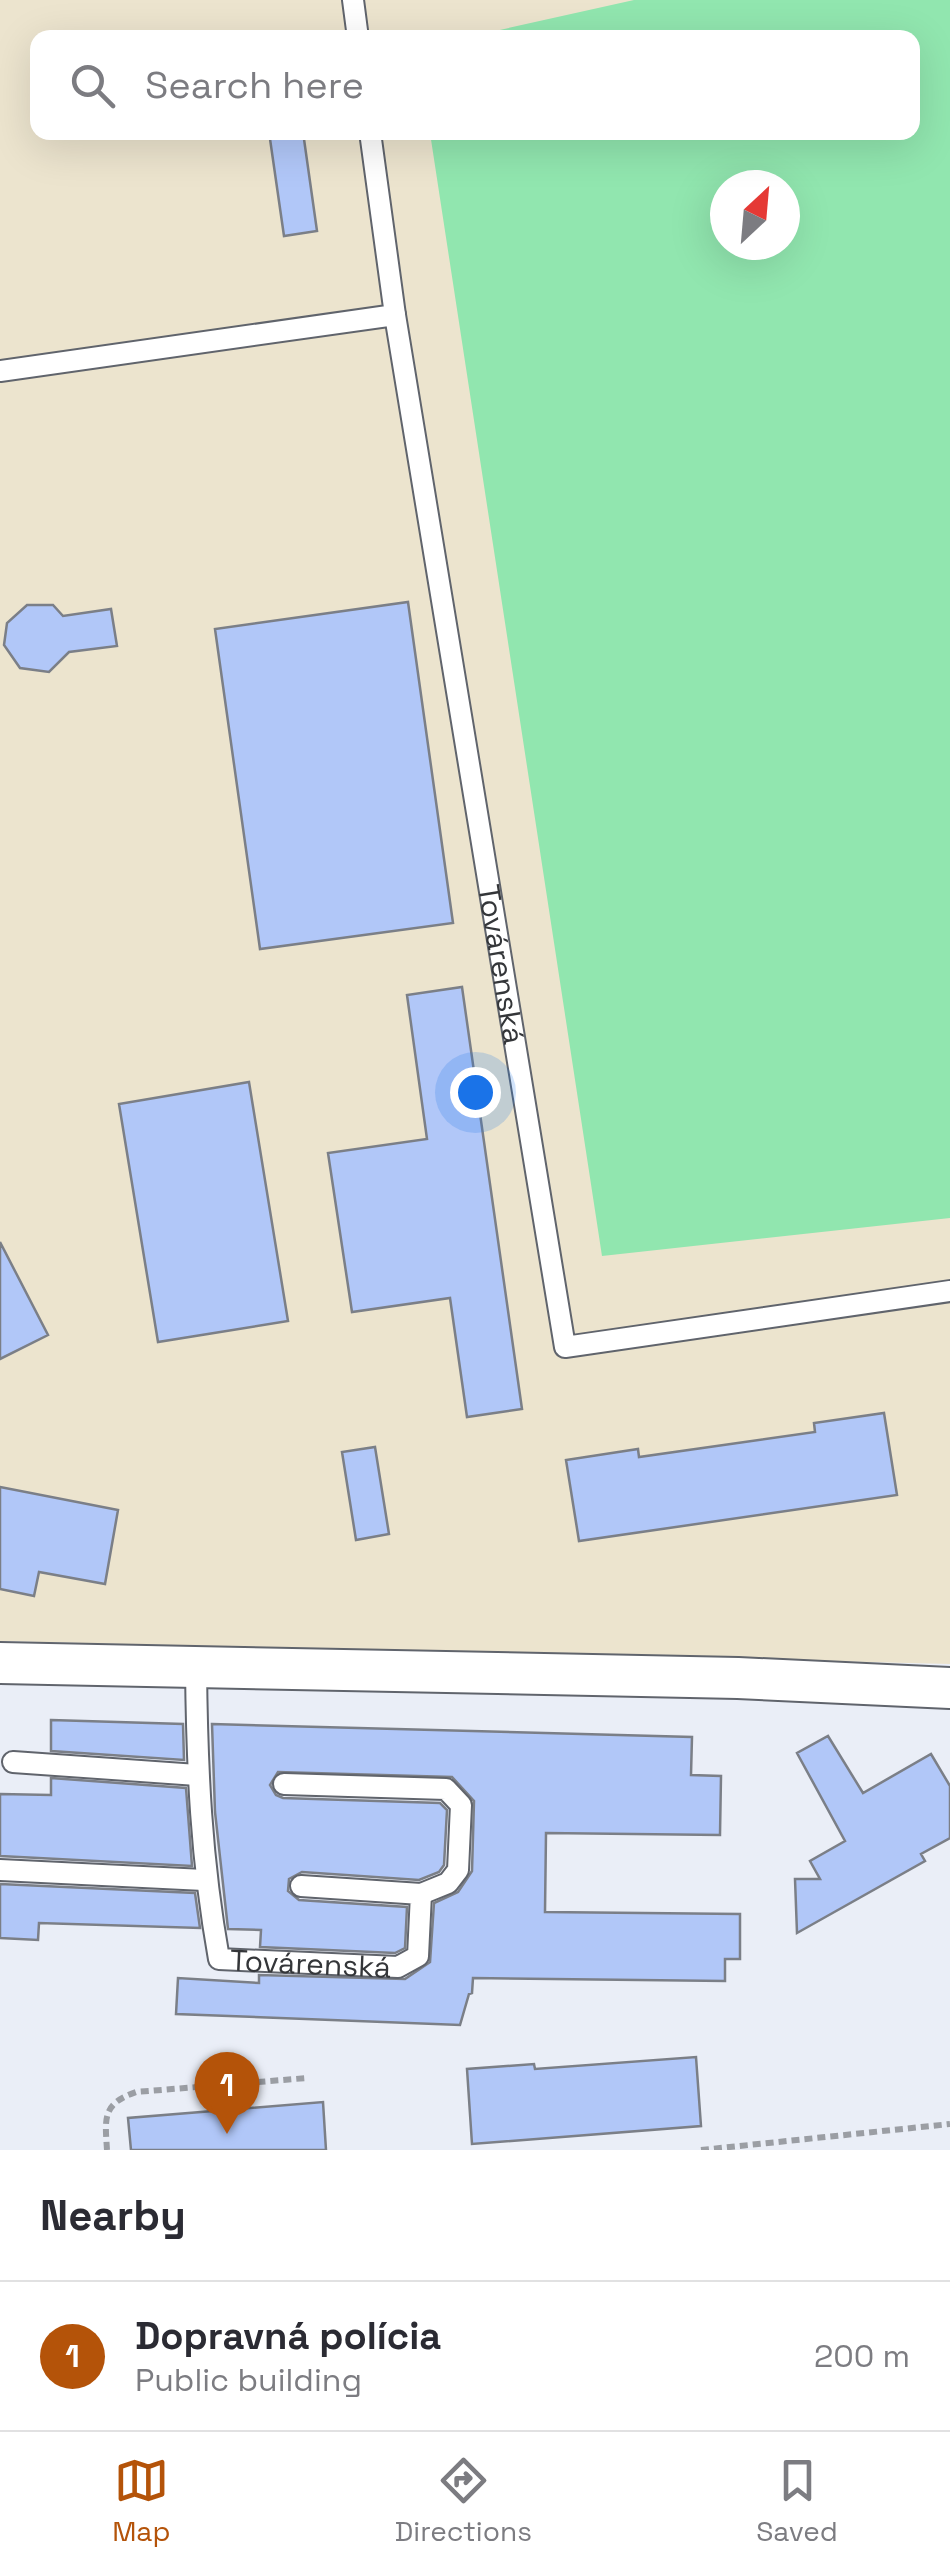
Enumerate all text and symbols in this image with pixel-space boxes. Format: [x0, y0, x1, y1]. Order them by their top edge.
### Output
search box [30, 30, 920, 140]
icon: search [65, 58, 120, 113]
text: Search here [145, 61, 364, 109]
north arrow [710, 170, 800, 260]
street label: Továrenská [470, 881, 534, 1047]
your location [450, 1067, 501, 1118]
street label: Továrenská [229, 1940, 392, 1986]
pin: 1 [194, 2052, 260, 2134]
text: Nearby [40, 2189, 186, 2242]
text: Dopravná polícia [135, 2312, 441, 2360]
text: 1 [65, 2336, 80, 2376]
text: 200 m [814, 2336, 910, 2376]
text: Public building [135, 2360, 362, 2400]
tab: Map [112, 2453, 170, 2549]
tab: Directions [395, 2453, 532, 2549]
tab: Saved [756, 2453, 838, 2549]

